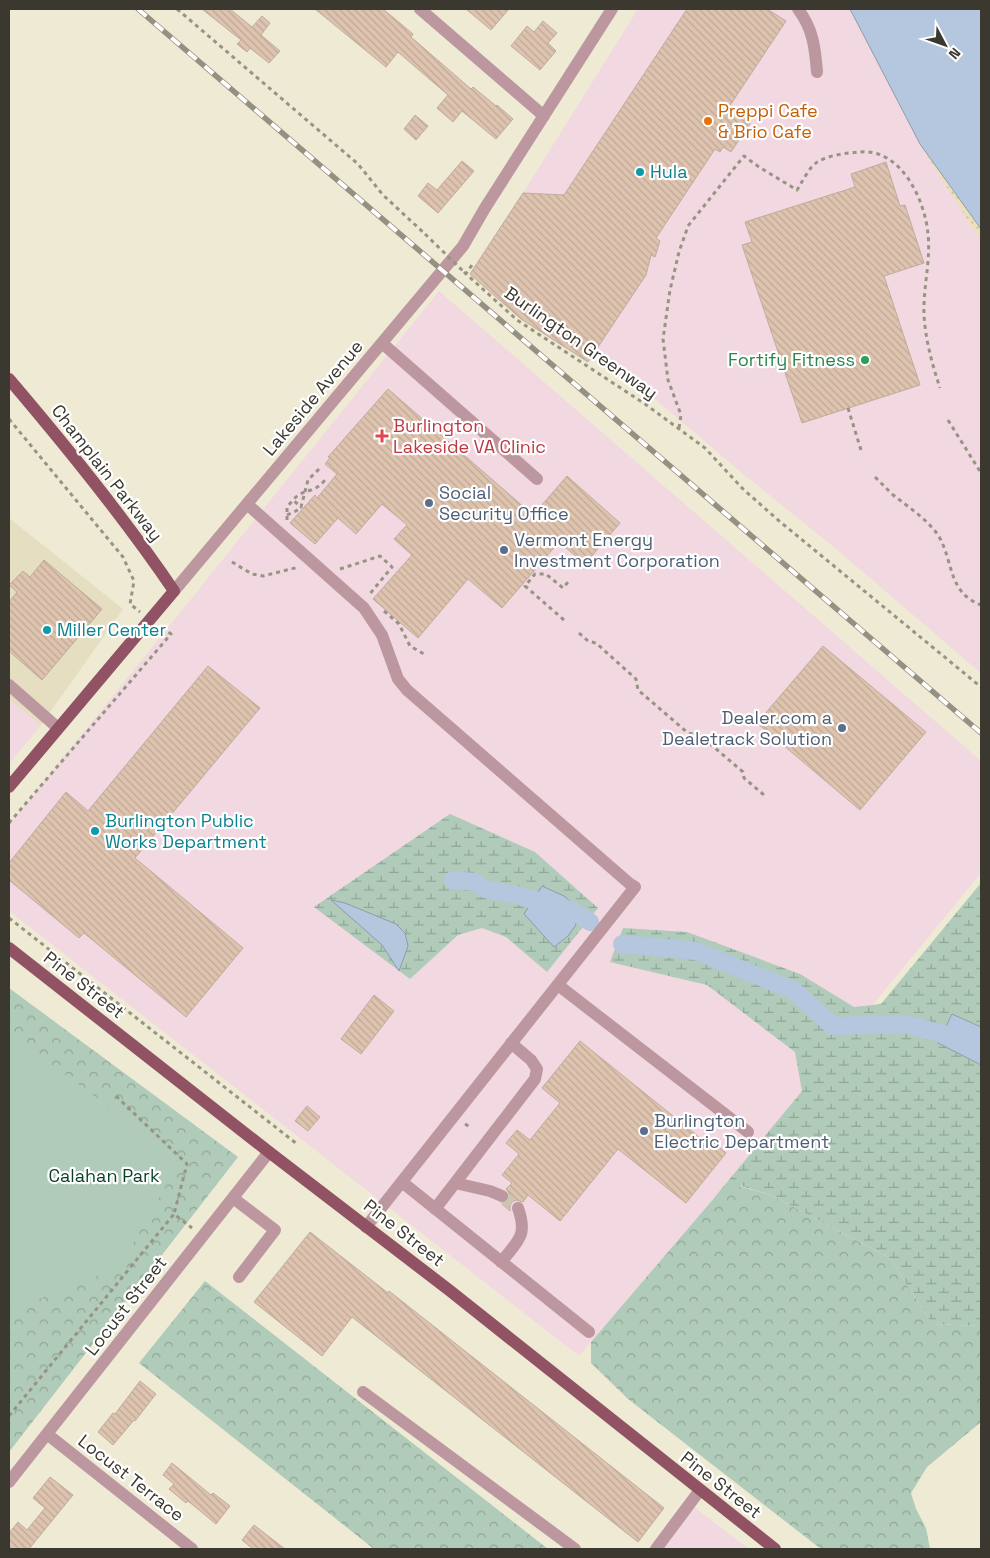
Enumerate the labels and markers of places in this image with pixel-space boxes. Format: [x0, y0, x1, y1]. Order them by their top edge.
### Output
place label: Preppi Cafe & Brio Cafe [718, 99, 818, 143]
marker: Preppi Cafe & Brio Cafe [702, 115, 714, 127]
place label: Hula [650, 160, 688, 183]
marker: Hula [634, 166, 646, 178]
place label: Fortify Fitness [728, 348, 855, 371]
marker: Fortify Fitness [859, 354, 871, 366]
place label: Burlington Lakeside VA Clinic [393, 414, 546, 458]
marker: Burlington Lakeside VA Clinic [375, 429, 389, 443]
place label: Social Security Office [439, 481, 569, 525]
marker: Social Security Office [423, 497, 435, 509]
place label: Vermont Energy Investment Corporation [514, 528, 720, 572]
marker: Vermont Energy Investment Corporation [498, 544, 510, 556]
place label: Miller Center [57, 618, 166, 641]
marker: Miller Center [41, 624, 53, 636]
place label: Dealer.com a Dealetrack Solution [662, 706, 832, 750]
marker: Dealer.com a Dealetrack Solution [836, 722, 848, 734]
place label: Burlington Public Works Department [105, 809, 267, 853]
marker: Burlington Public Works Department [89, 825, 101, 837]
place label: Burlington Electric Department [654, 1109, 829, 1153]
marker: Burlington Electric Department [638, 1125, 650, 1137]

